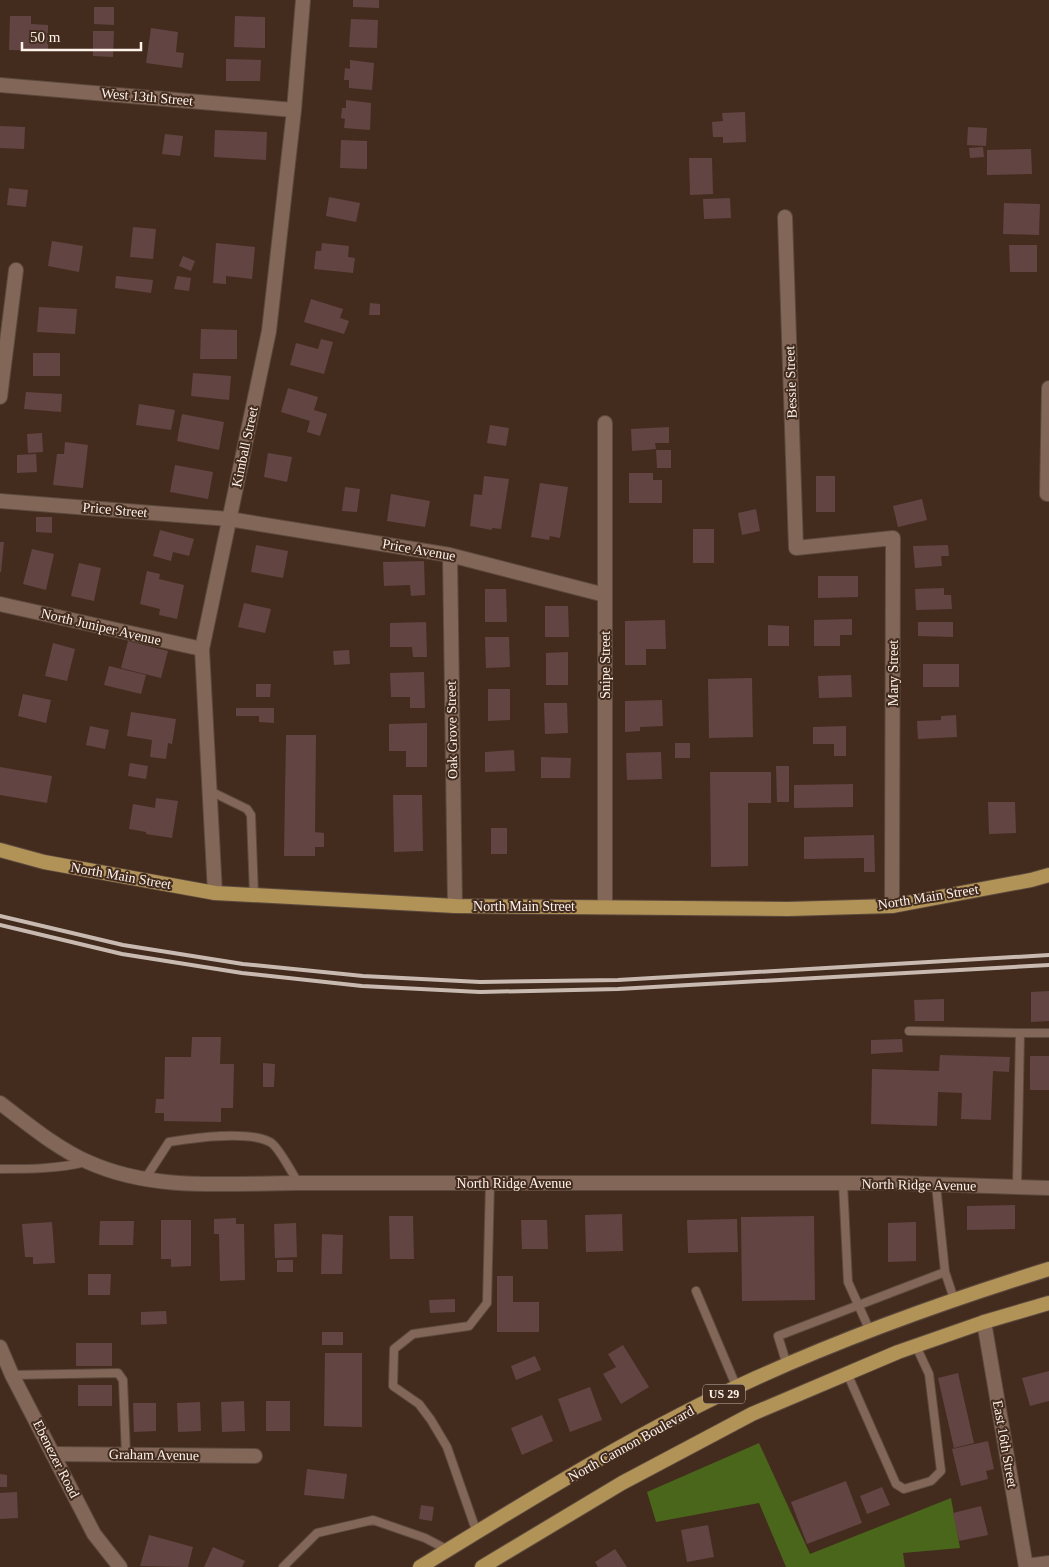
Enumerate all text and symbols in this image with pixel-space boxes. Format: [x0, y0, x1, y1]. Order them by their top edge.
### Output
scale bar [22, 20, 141, 52]
text: 50 m [30, 29, 61, 45]
street label: West 13th Street [100, 86, 194, 108]
street label: Bessie Street [782, 345, 800, 419]
street label: Kimball Street [229, 405, 261, 489]
street label: Price Street [82, 500, 148, 520]
street label: Price Avenue [381, 536, 457, 564]
street label: North Juniper Avenue [40, 606, 162, 648]
street label: Snipe Street [598, 631, 613, 699]
street label: Mary Street [886, 640, 901, 706]
street label: Oak Grove Street [444, 681, 460, 779]
street label: North Main Street [70, 860, 173, 892]
street label: North Main Street [877, 882, 980, 912]
street label: North Main Street [473, 899, 575, 914]
street label: North Ridge Avenue [457, 1176, 571, 1191]
street label: North Ridge Avenue [861, 1176, 977, 1194]
road number: US 29 [703, 1385, 745, 1404]
street label: East 16th Street [990, 1399, 1020, 1489]
street label: North Cannon Boulevard [565, 1403, 697, 1485]
street label: Ebenezer Road [30, 1418, 82, 1500]
street label: Graham Avenue [109, 1447, 199, 1463]

